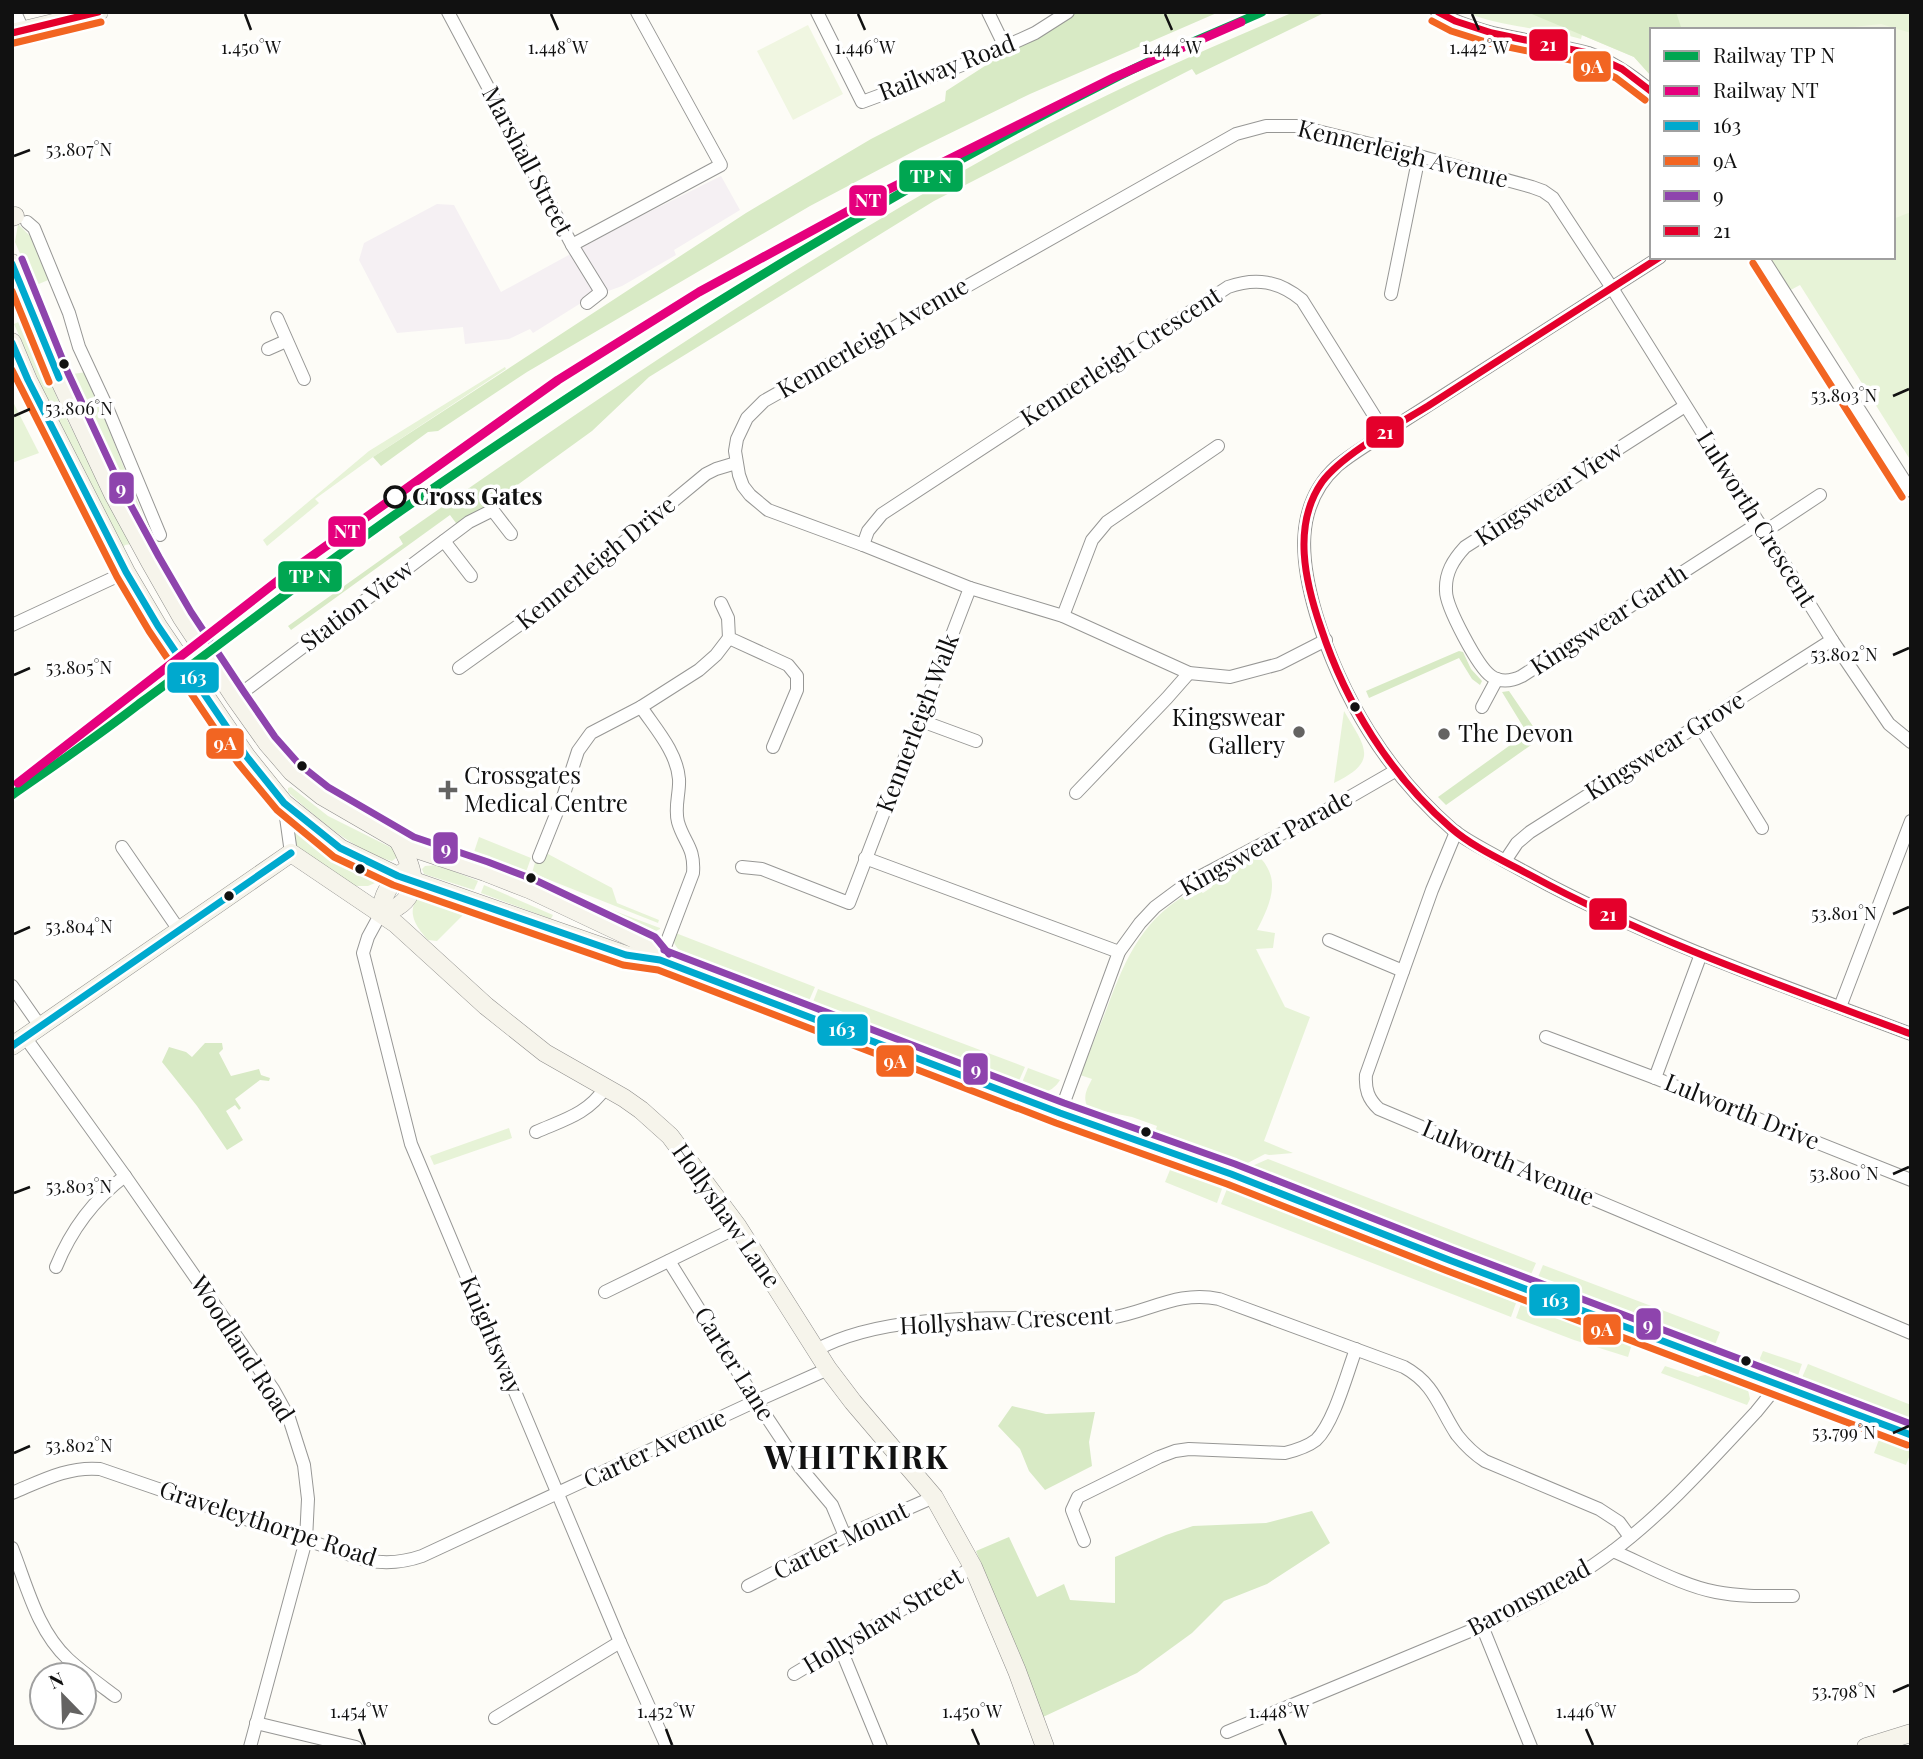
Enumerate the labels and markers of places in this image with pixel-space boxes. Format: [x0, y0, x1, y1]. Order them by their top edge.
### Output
unlabelled marker [57, 357, 71, 371]
place label: Cross Gates [412, 479, 543, 511]
marker: Cross Gates [384, 486, 406, 508]
place label: Kingswear Gallery [1172, 700, 1285, 760]
unlabelled marker [1348, 700, 1362, 714]
place label: The Devon [1458, 716, 1573, 748]
marker: Kingswear Gallery [1291, 724, 1307, 740]
marker: The Devon [1436, 726, 1452, 742]
place label: Crossgates Medical Centre [464, 758, 628, 818]
unlabelled marker [295, 759, 309, 773]
marker: Crossgates Medical Centre [438, 780, 458, 800]
unlabelled marker [353, 862, 367, 876]
unlabelled marker [524, 871, 538, 885]
unlabelled marker [222, 889, 236, 903]
unlabelled marker [1139, 1125, 1153, 1139]
unlabelled marker [1739, 1354, 1753, 1368]

